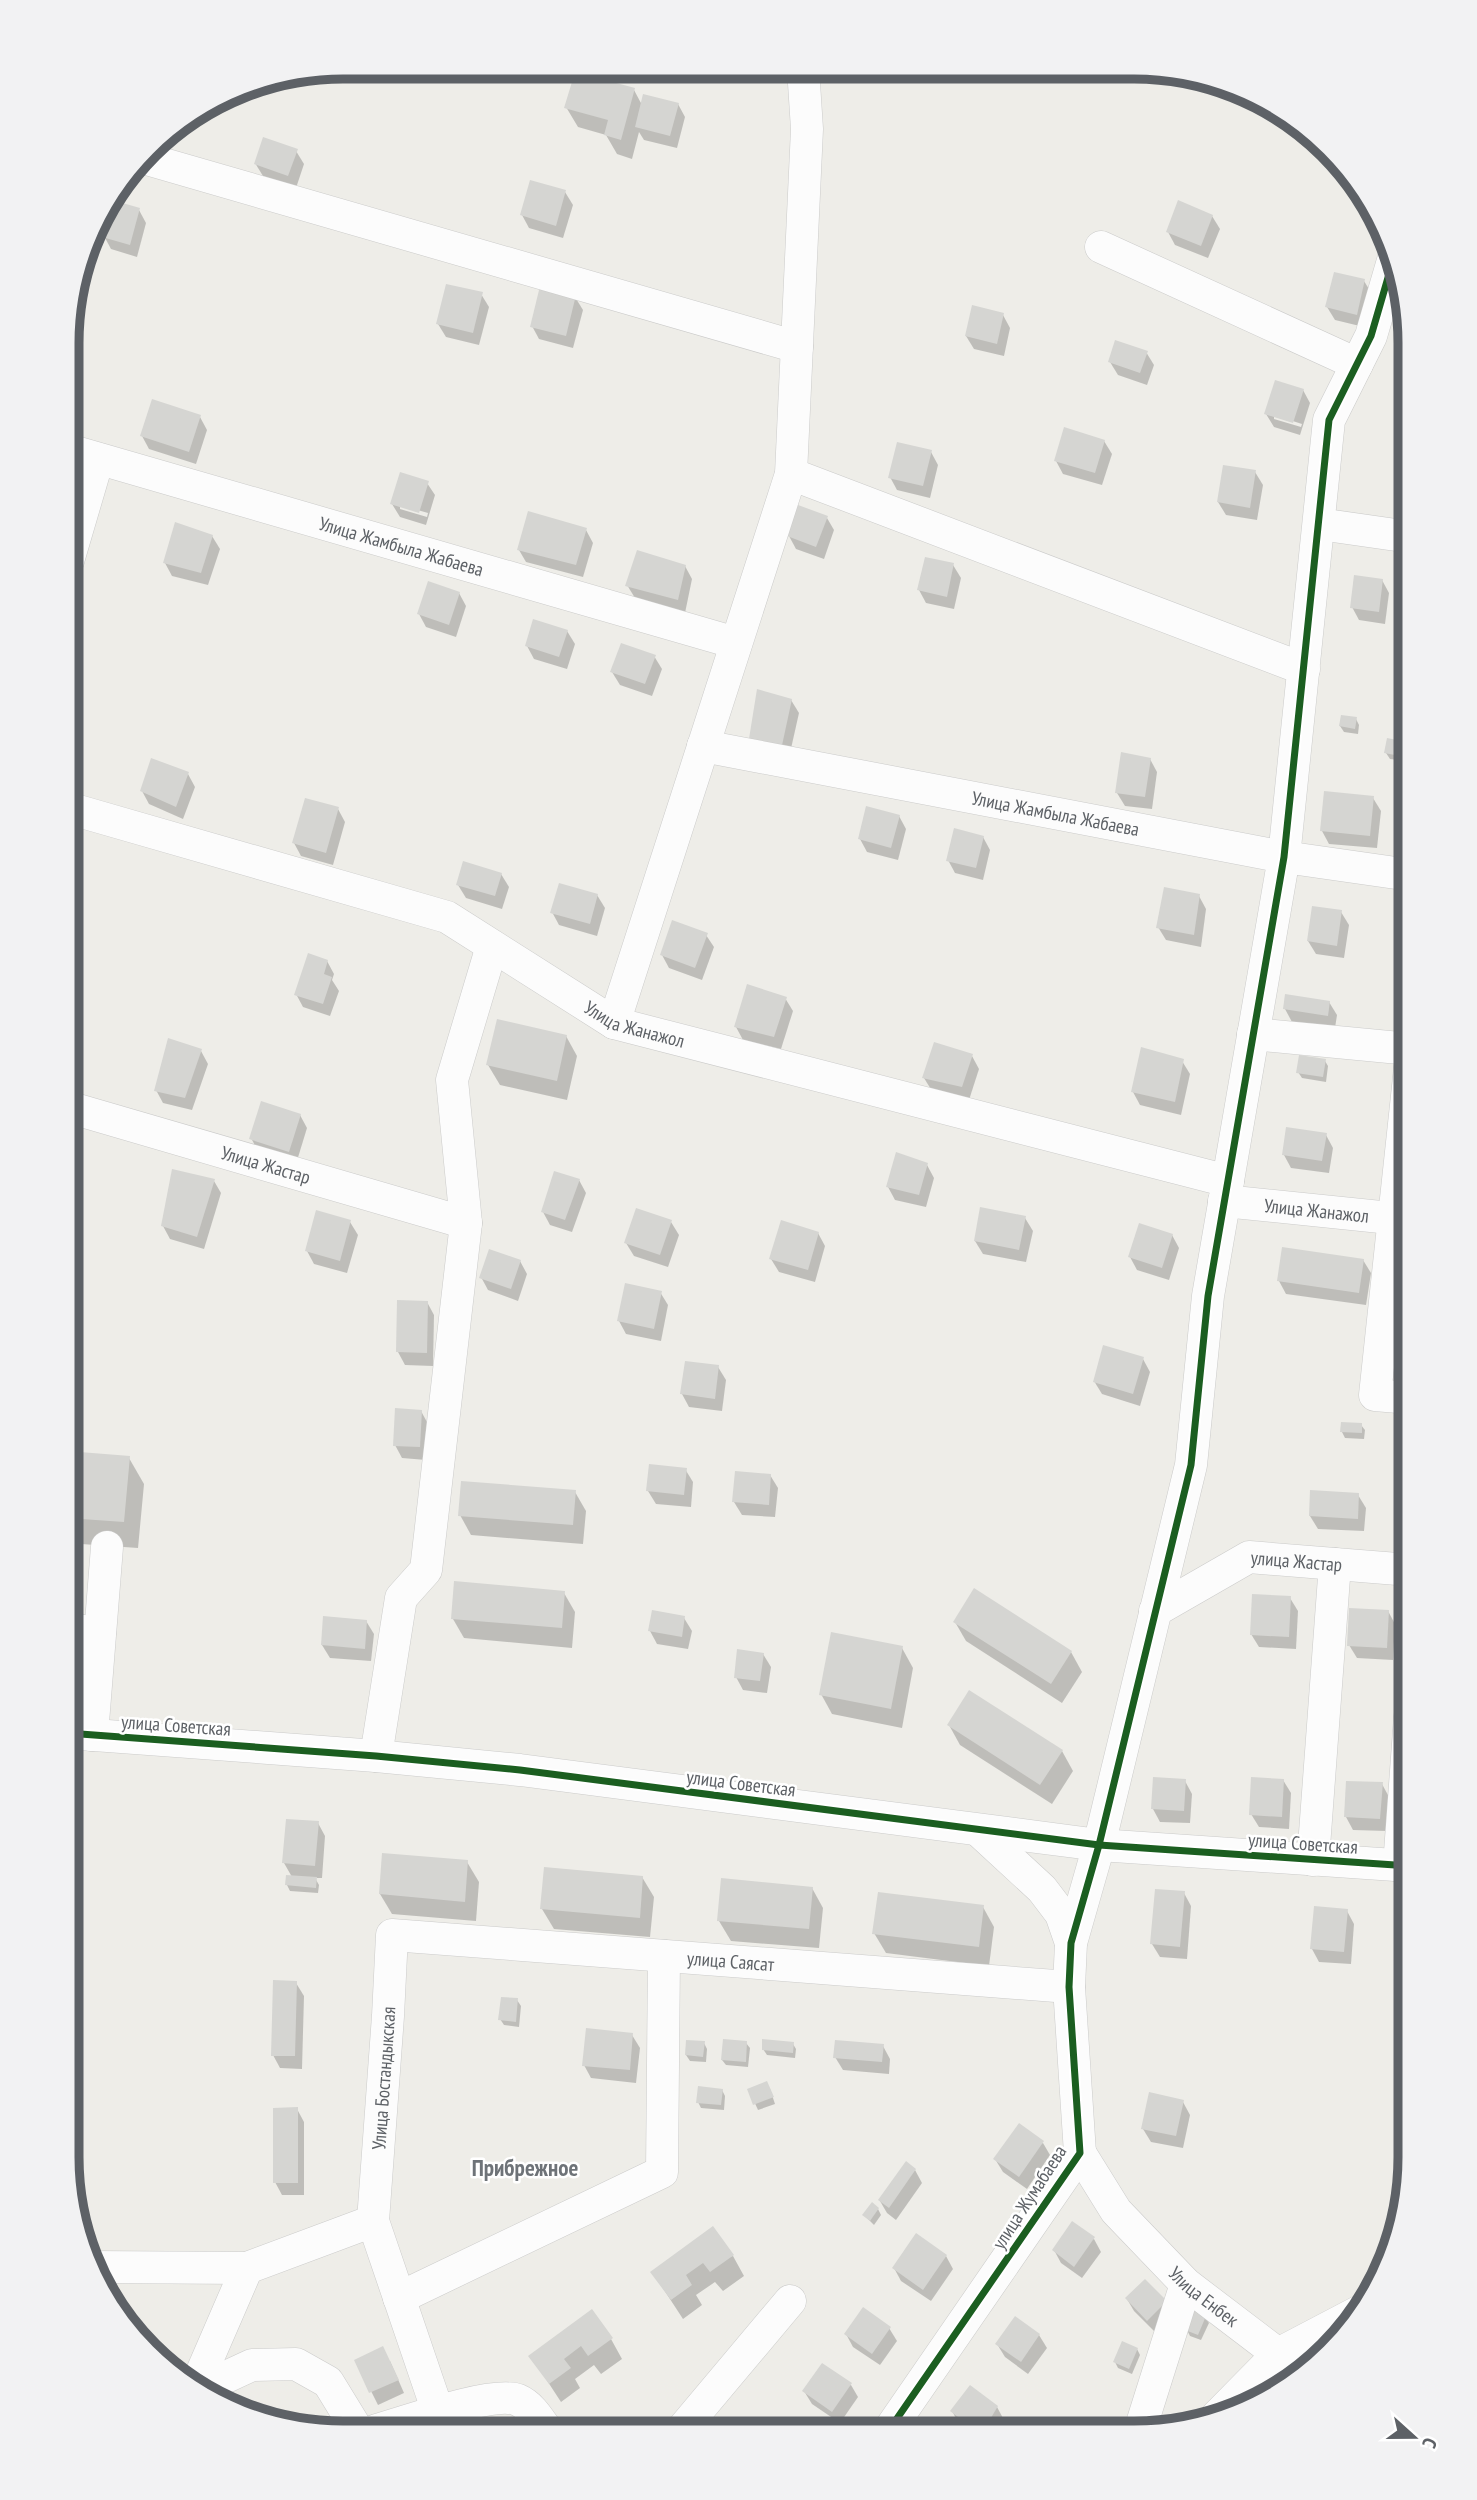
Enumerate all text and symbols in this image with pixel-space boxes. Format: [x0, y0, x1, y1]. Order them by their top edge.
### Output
street label: Улица Жамбыла Жабаева [316, 511, 486, 581]
street label: Улица Жамбыла Жабаева [970, 786, 1141, 841]
street label: Улица Жанажол [580, 995, 687, 1053]
street label: Улица Жастар [218, 1140, 313, 1189]
street label: Улица Жанажол [1263, 1193, 1370, 1228]
street label: улица Жастар [1250, 1545, 1343, 1576]
street label: улица Советская [120, 1709, 232, 1741]
street label: улица Советская [685, 1764, 797, 1802]
street label: улица Советская [1247, 1827, 1359, 1859]
street label: улица Саясат [686, 1946, 776, 1976]
street label: Улица Бостандыкская [366, 2006, 400, 2151]
street label: улица Жумабаева [987, 2141, 1071, 2253]
district label: Прибрежное [472, 2153, 578, 2182]
street label: Улица Енбек [1164, 2261, 1244, 2332]
north arrow [1379, 2402, 1449, 2472]
text: С [1417, 2435, 1443, 2452]

